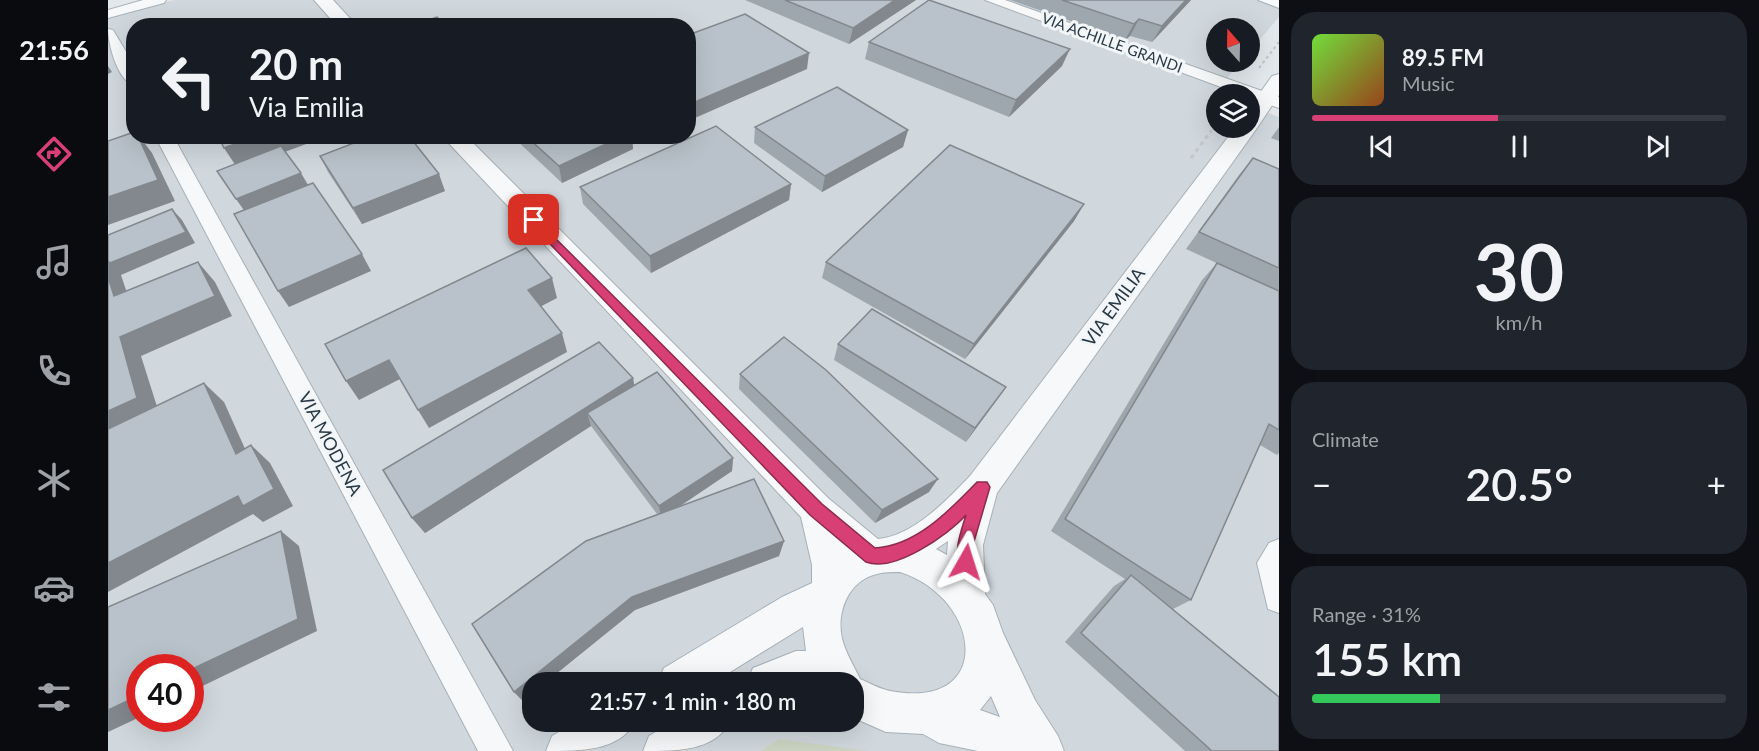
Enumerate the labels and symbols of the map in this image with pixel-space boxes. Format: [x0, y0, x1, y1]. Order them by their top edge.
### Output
street label: VIA ACHILLE GRANDI [1040, 8, 1185, 76]
north arrow [1206, 18, 1260, 72]
pin [508, 194, 559, 245]
street label: VIA EMILIA [1077, 262, 1150, 350]
street label: VIA MODENA [294, 388, 368, 500]
position arrow [934, 530, 998, 594]
speed limit sign: 40 [126, 654, 204, 732]

